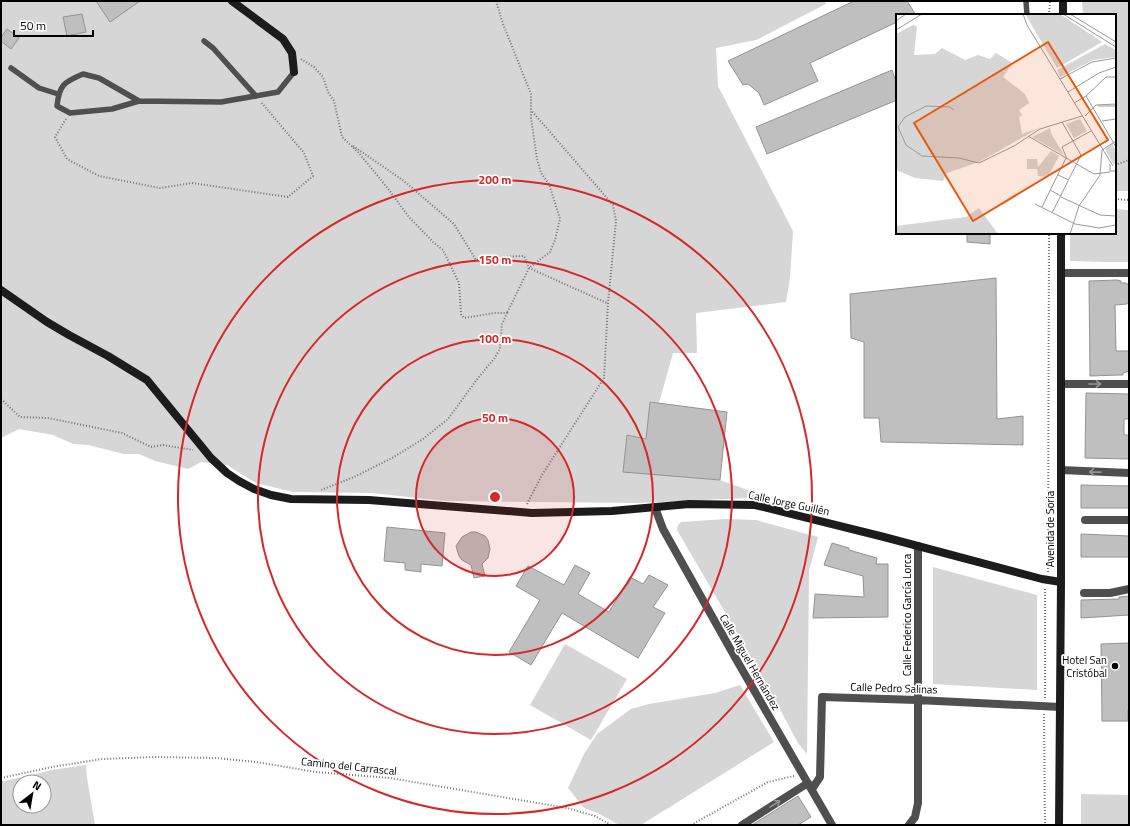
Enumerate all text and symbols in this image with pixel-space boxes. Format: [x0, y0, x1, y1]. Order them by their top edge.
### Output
scale bar [14, 12, 93, 38]
inset map [896, 14, 1116, 234]
text: 50 m [20, 16, 46, 35]
text: 200 m [479, 170, 511, 189]
text: 150 m [479, 250, 511, 269]
text: 100 m [479, 329, 511, 348]
one-way arrow [1088, 380, 1101, 388]
text: 50 m [482, 408, 508, 427]
one-way arrow [1089, 468, 1102, 476]
street label: Calle Jorge Guillén [747, 487, 831, 519]
centre of rings [488, 490, 502, 504]
street label: Avenida de Soria [1042, 490, 1058, 567]
street label: Calle Federico García Lorca [899, 553, 915, 676]
street label: Calle Miguel Hernández [716, 611, 784, 713]
place label: Hotel San Cristóbal [1062, 652, 1107, 681]
marker: Hotel San Cristóbal [1110, 661, 1120, 671]
street label: Calle Pedro Salinas [850, 678, 938, 698]
street label: Camino del Carrascal [300, 753, 398, 779]
north arrow [12, 774, 52, 814]
text: N [30, 777, 45, 794]
one-way arrow [769, 800, 780, 808]

